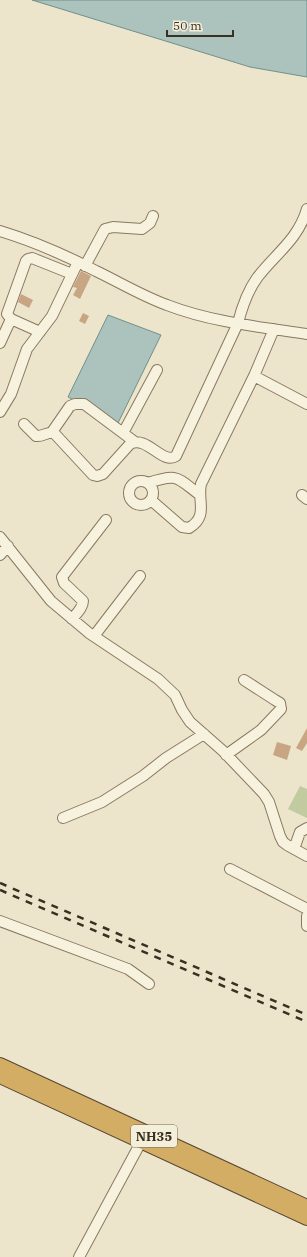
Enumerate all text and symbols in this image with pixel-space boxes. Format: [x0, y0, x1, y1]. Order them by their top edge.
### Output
scale bar [167, 12, 233, 38]
text: 50 m [173, 18, 202, 33]
road number: NH35 [131, 1125, 177, 1147]

